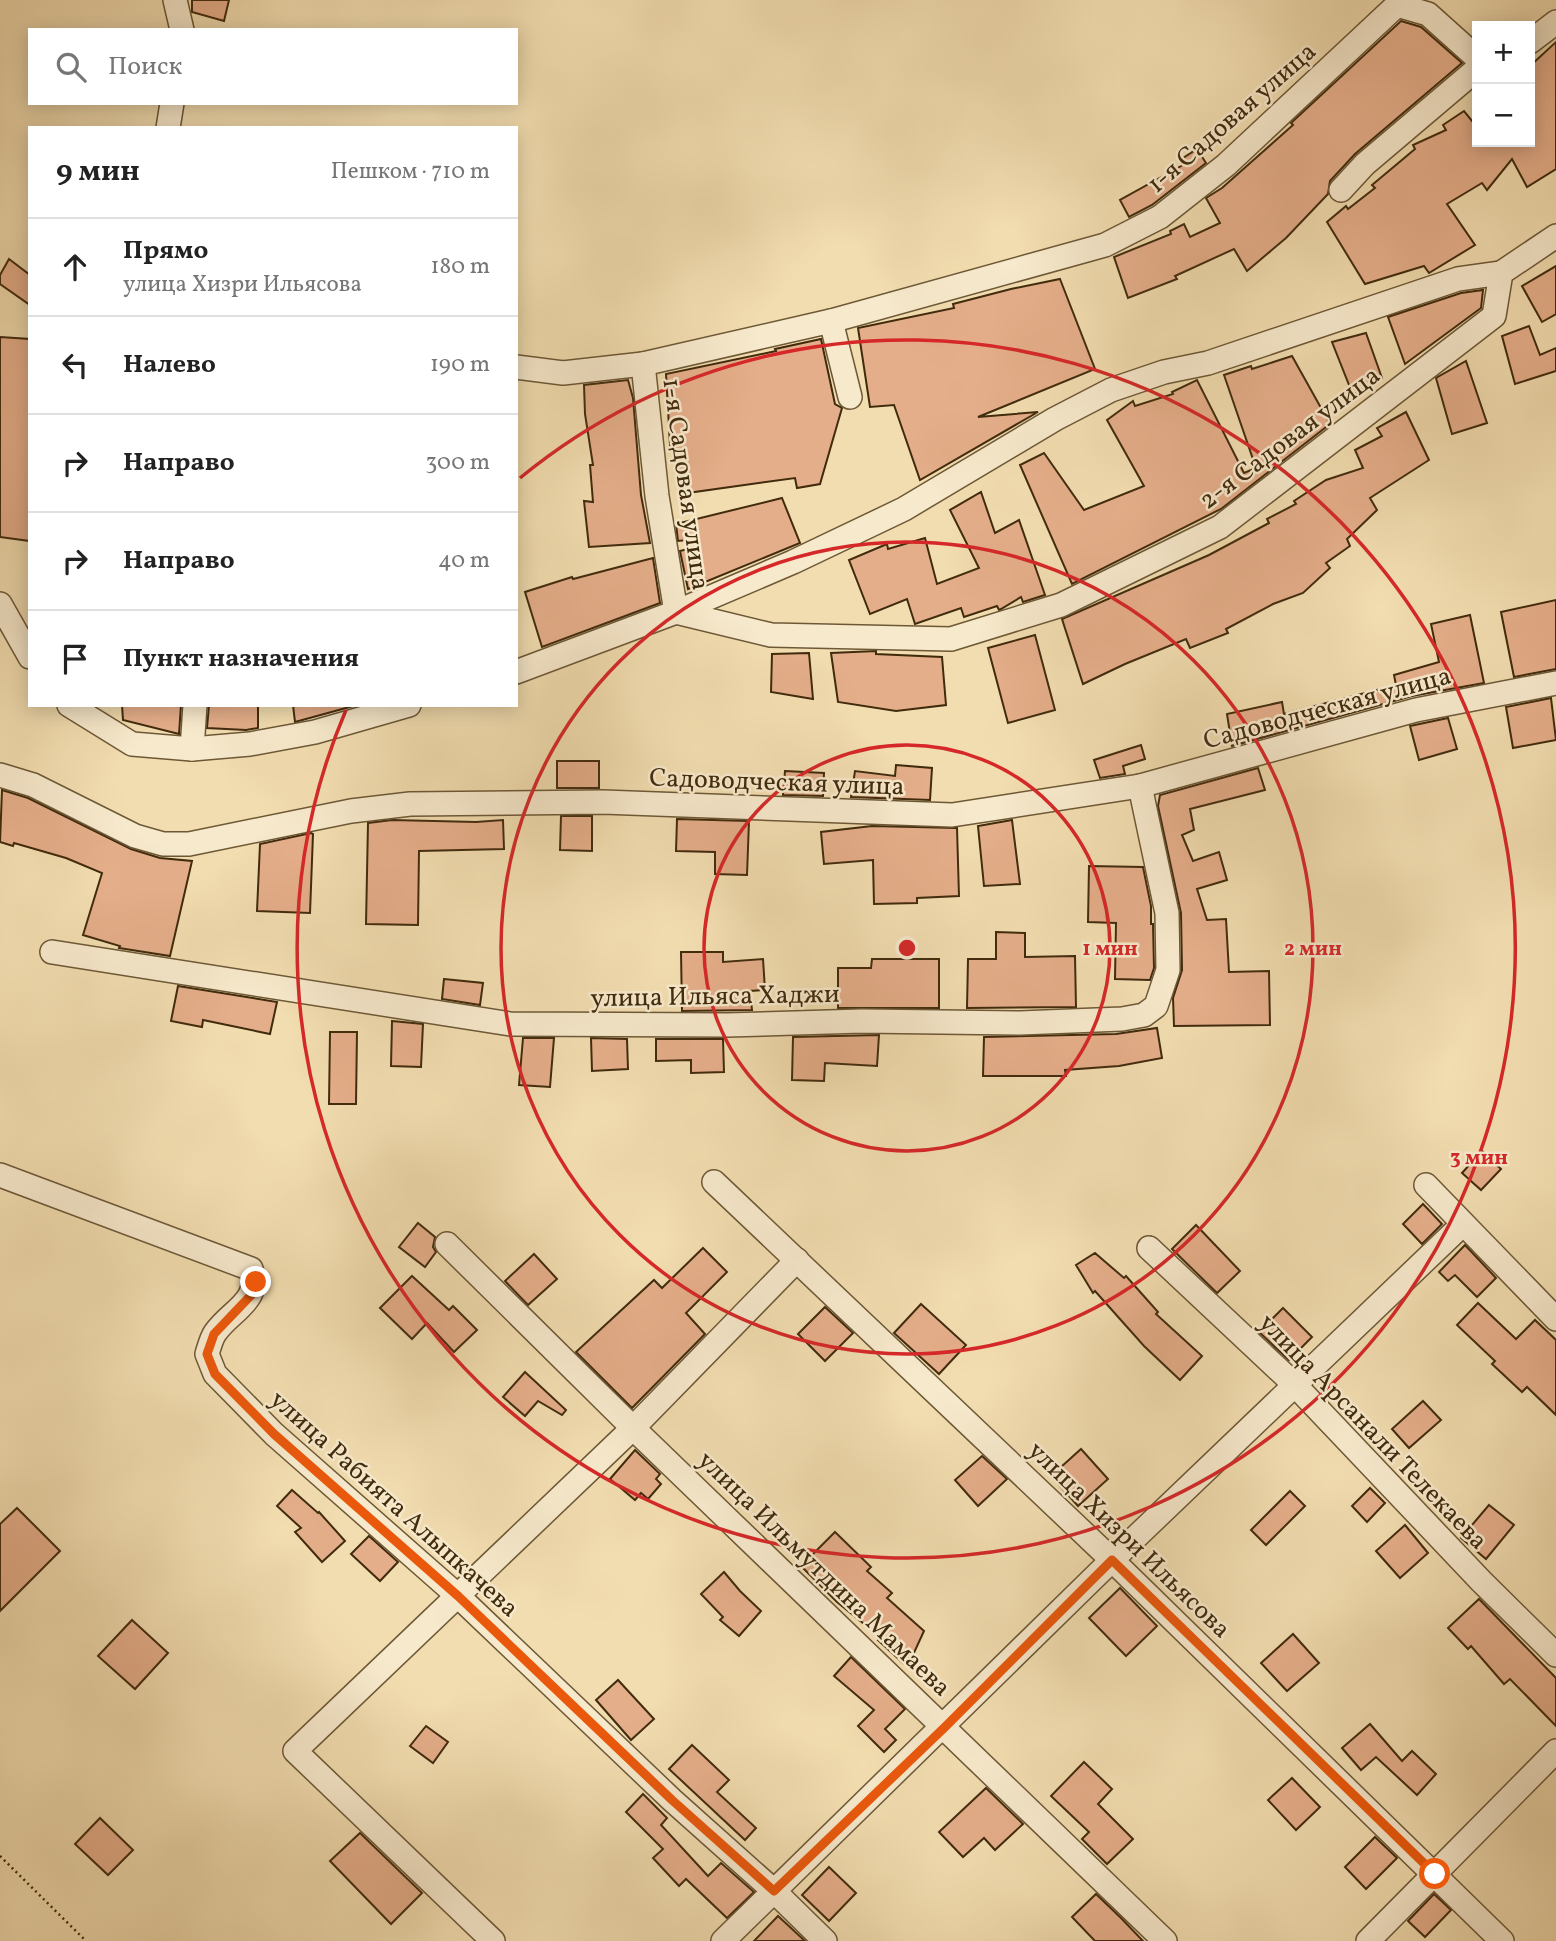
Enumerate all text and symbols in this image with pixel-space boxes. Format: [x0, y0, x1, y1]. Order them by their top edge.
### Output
map controls [1472, 21, 1535, 147]
button: + [1472, 21, 1535, 84]
search box [28, 28, 518, 105]
street label: 1-я Садовая улица [1140, 35, 1325, 202]
icon: search [52, 48, 90, 86]
text: Поиск [108, 49, 182, 85]
button: − [1472, 84, 1535, 147]
text: 9 мин [56, 151, 140, 193]
text: Пешком · 710 m [331, 156, 490, 188]
text: Прямо [123, 233, 208, 269]
icon: ahead [56, 248, 94, 286]
text: 180 m [431, 251, 490, 283]
text: улица Хизри Ильясова [123, 269, 362, 301]
icon: left [56, 346, 94, 384]
text: Налево [123, 347, 216, 383]
text: 190 m [430, 349, 490, 381]
street label: 2-я Садовая улица [1192, 358, 1388, 519]
street label: 1-я Садовая улица [652, 376, 718, 593]
icon: right [56, 444, 94, 482]
text: Направо [123, 445, 235, 481]
text: 300 m [426, 447, 490, 479]
icon: right [56, 542, 94, 580]
text: Направо [123, 543, 235, 579]
text: 40 m [438, 545, 490, 577]
icon: arrive [56, 640, 94, 678]
text: Пункт назначения [123, 641, 359, 677]
street label: Садоводческая улица [1200, 659, 1455, 759]
street label: Садоводческая улица [649, 761, 905, 805]
text: 1 мин [1082, 935, 1138, 964]
text: 2 мин [1284, 935, 1342, 964]
centre of rings [895, 936, 919, 960]
street label: улица Ильяса Хаджи [590, 977, 840, 1017]
text: 3 мин [1450, 1144, 1508, 1173]
route end [240, 1266, 271, 1297]
street label: улица Арсанали Телекаева [1250, 1306, 1495, 1559]
street label: улица Рабията Алыпкачева [261, 1383, 526, 1626]
street label: улица Хизри Ильясова [1019, 1434, 1238, 1647]
street label: улица Ильмутдина Мамаева [689, 1443, 958, 1705]
route start [1419, 1858, 1450, 1889]

